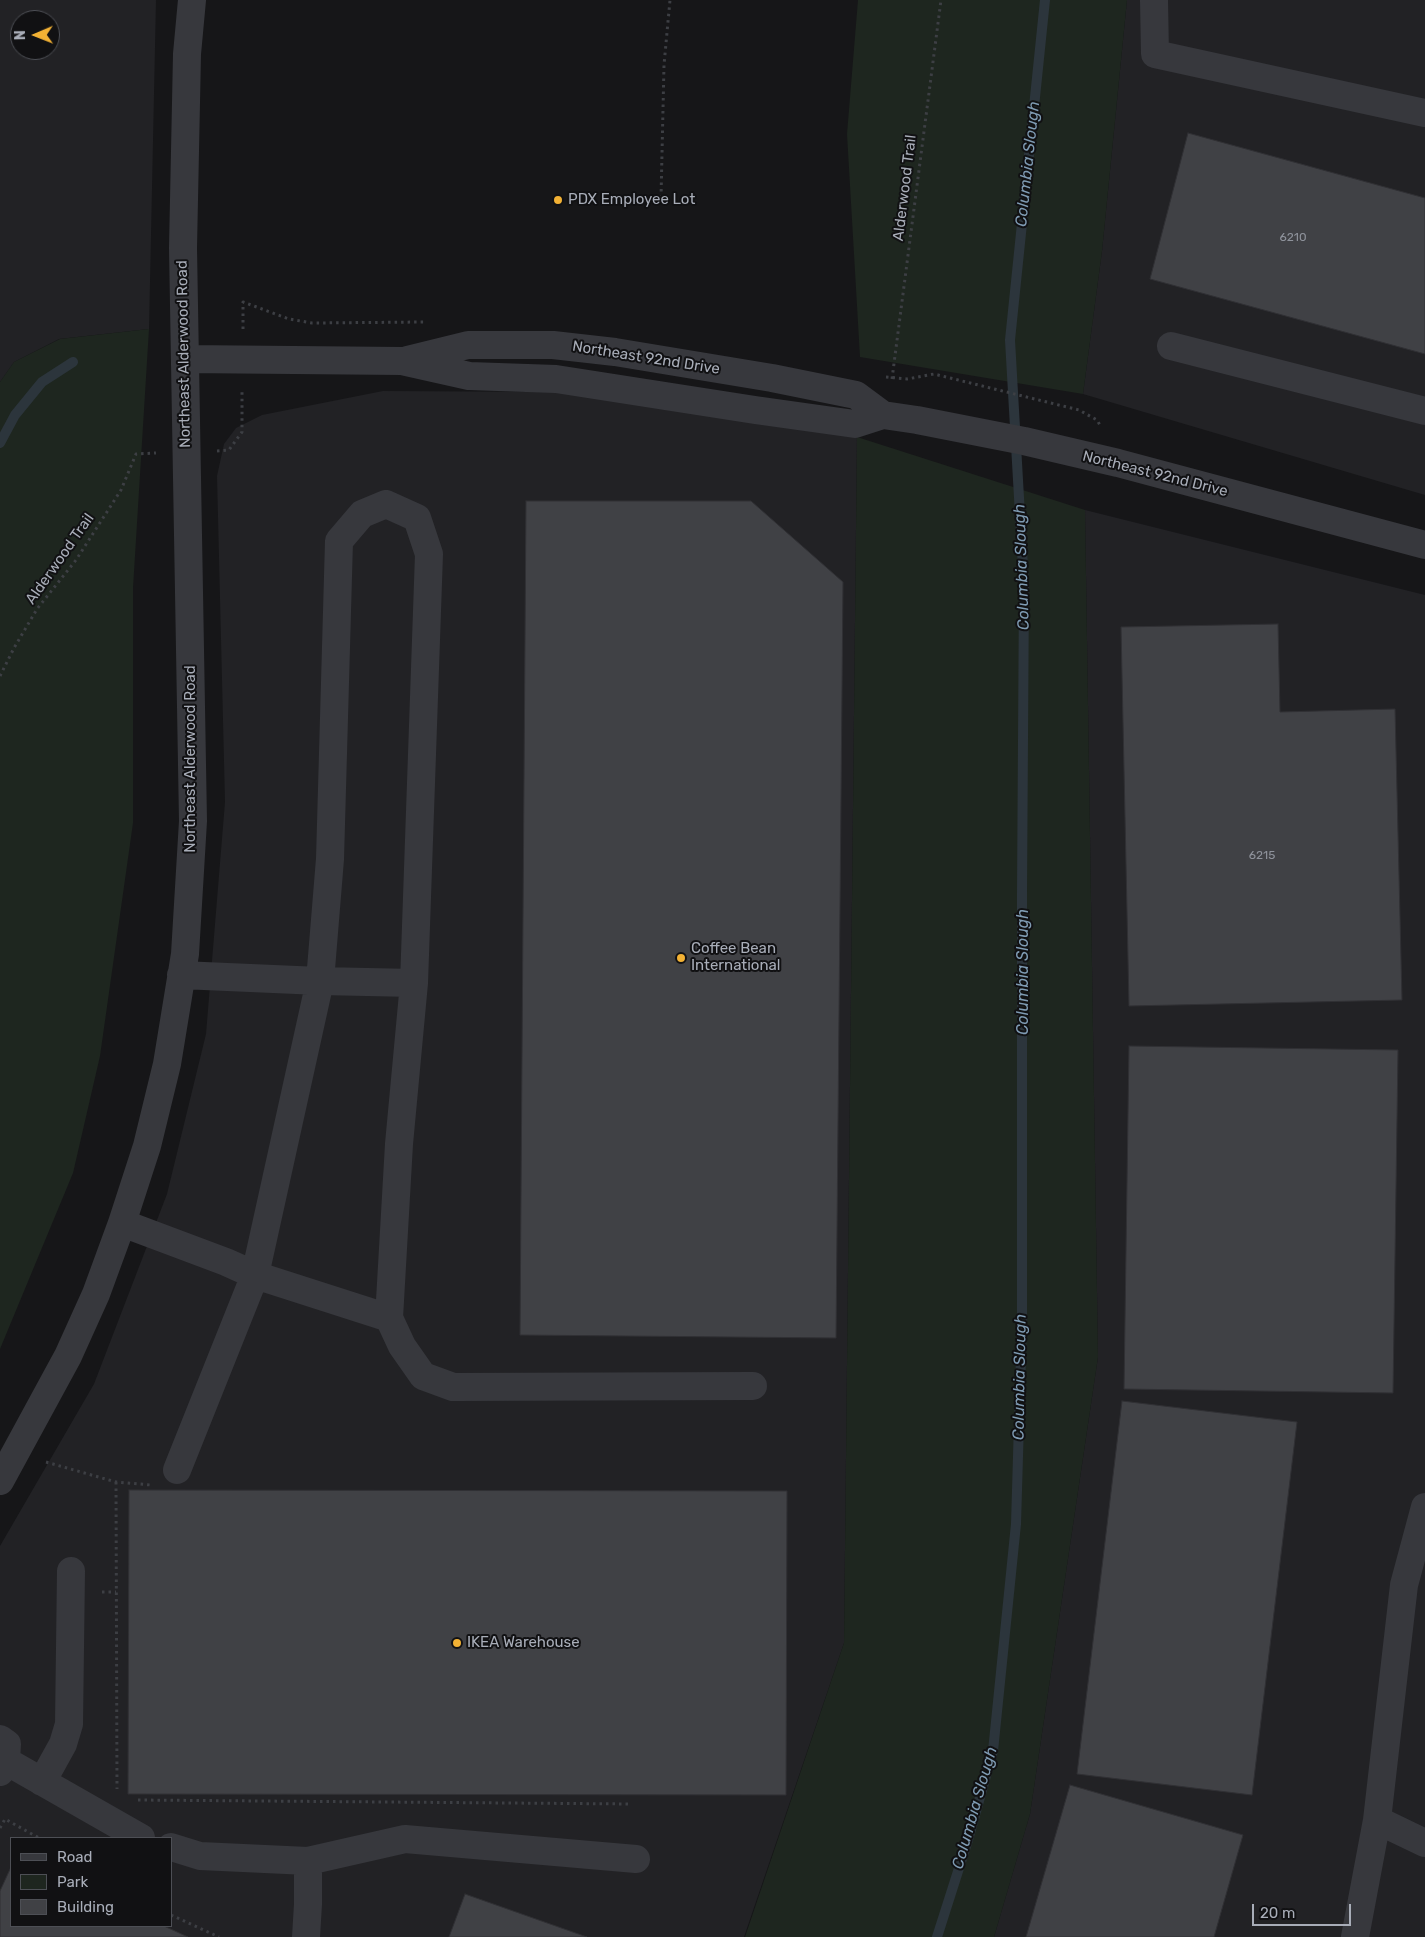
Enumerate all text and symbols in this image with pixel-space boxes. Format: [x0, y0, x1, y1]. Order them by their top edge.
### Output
north arrow [10, 10, 60, 60]
text: N [12, 30, 29, 40]
water label: Columbia Slough [1012, 100, 1044, 228]
street label: Alderwood Trail [890, 134, 920, 242]
place label: PDX Employee Lot [568, 191, 695, 209]
marker: PDX Employee Lot [552, 194, 564, 206]
house number: 6210 [1279, 231, 1307, 245]
street label: Northeast Alderwood Road [173, 260, 195, 448]
street label: Northeast 92nd Drive [571, 337, 721, 379]
street label: Northeast 92nd Drive [1080, 447, 1230, 501]
water label: Columbia Slough [1010, 504, 1034, 630]
street label: Alderwood Trail [22, 510, 98, 608]
street label: Northeast Alderwood Road [182, 665, 200, 853]
house number: 6215 [1249, 849, 1275, 863]
water label: Columbia Slough [1013, 909, 1033, 1035]
place label: Coffee Bean International [691, 940, 780, 975]
marker: Coffee Bean International [675, 952, 687, 964]
water label: Columbia Slough [1009, 1314, 1031, 1440]
place label: IKEA Warehouse [467, 1634, 580, 1652]
marker: IKEA Warehouse [451, 1637, 463, 1649]
water label: Columbia Slough [948, 1745, 1002, 1871]
legend [10, 1837, 172, 1927]
text: Road [57, 1848, 93, 1866]
text: Park [57, 1873, 88, 1891]
scale bar [1255, 1894, 1354, 1926]
text: Building [57, 1898, 114, 1916]
text: 20 m [1260, 1904, 1295, 1922]

